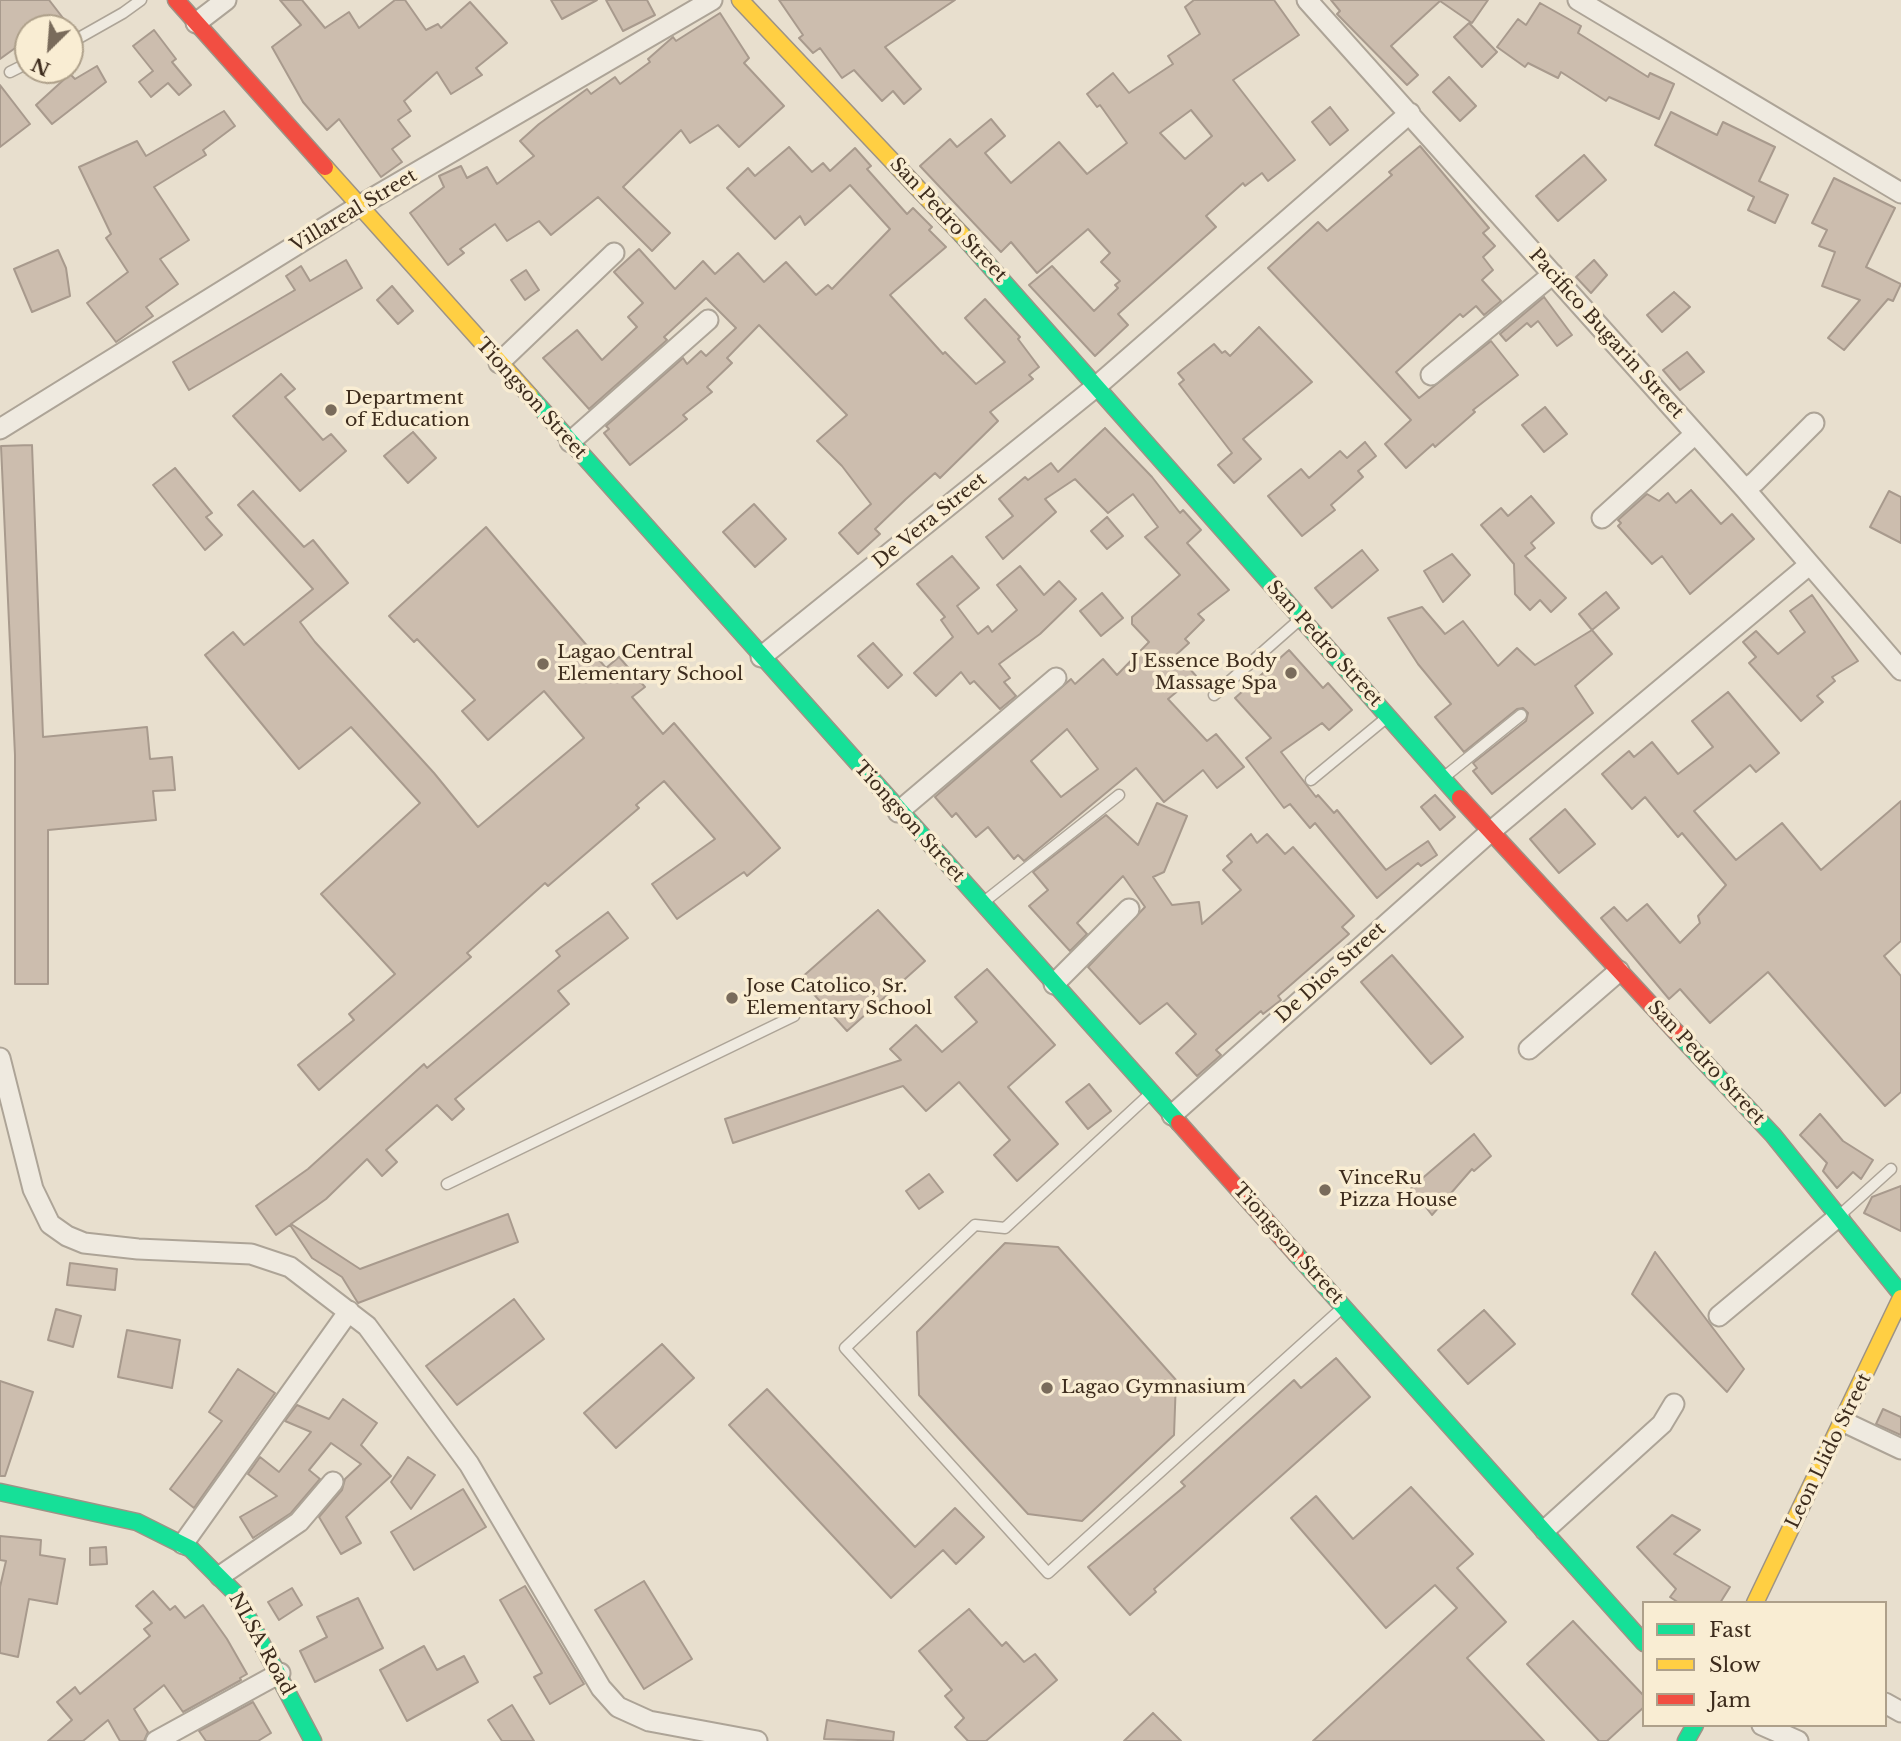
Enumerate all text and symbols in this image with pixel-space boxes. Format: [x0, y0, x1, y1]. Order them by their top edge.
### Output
north arrow [14, 14, 84, 84]
text: N [28, 52, 54, 81]
street label: San Pedro Street [885, 153, 1011, 287]
street label: Villareal Street [287, 164, 421, 258]
street label: Pacifico Bugarin Street [1524, 244, 1688, 424]
street label: Tiongson Street [471, 334, 591, 464]
place label: Department of Education [345, 388, 470, 432]
marker: Department of Education [323, 402, 339, 418]
street label: De Vera Street [869, 468, 991, 574]
street label: San Pedro Street [1262, 576, 1386, 712]
place label: Lagao Central Elementary School [557, 642, 743, 686]
place label: J Essence Body Massage Spa [1131, 651, 1277, 695]
marker: Lagao Central Elementary School [535, 656, 551, 672]
marker: J Essence Body Massage Spa [1283, 665, 1299, 681]
street label: Tiongson Street [849, 757, 969, 887]
street label: De Dios Street [1271, 918, 1391, 1028]
place label: Jose Catolico, Sr. Elementary School [746, 976, 932, 1020]
marker: Jose Catolico, Sr. Elementary School [724, 990, 740, 1006]
street label: San Pedro Street [1643, 996, 1769, 1130]
place label: VinceRu Pizza House [1339, 1168, 1457, 1212]
street label: Tiongson Street [1228, 1179, 1348, 1309]
marker: VinceRu Pizza House [1317, 1182, 1333, 1198]
street label: Leon Llido Street [1781, 1370, 1877, 1532]
place label: Lagao Gymnasium [1061, 1377, 1246, 1399]
marker: Lagao Gymnasium [1039, 1380, 1055, 1396]
street label: NLSA Road [223, 1589, 299, 1699]
legend [1642, 1601, 1887, 1727]
text: Fast [1709, 1617, 1751, 1643]
text: Slow [1709, 1652, 1761, 1678]
text: Jam [1709, 1687, 1751, 1713]

